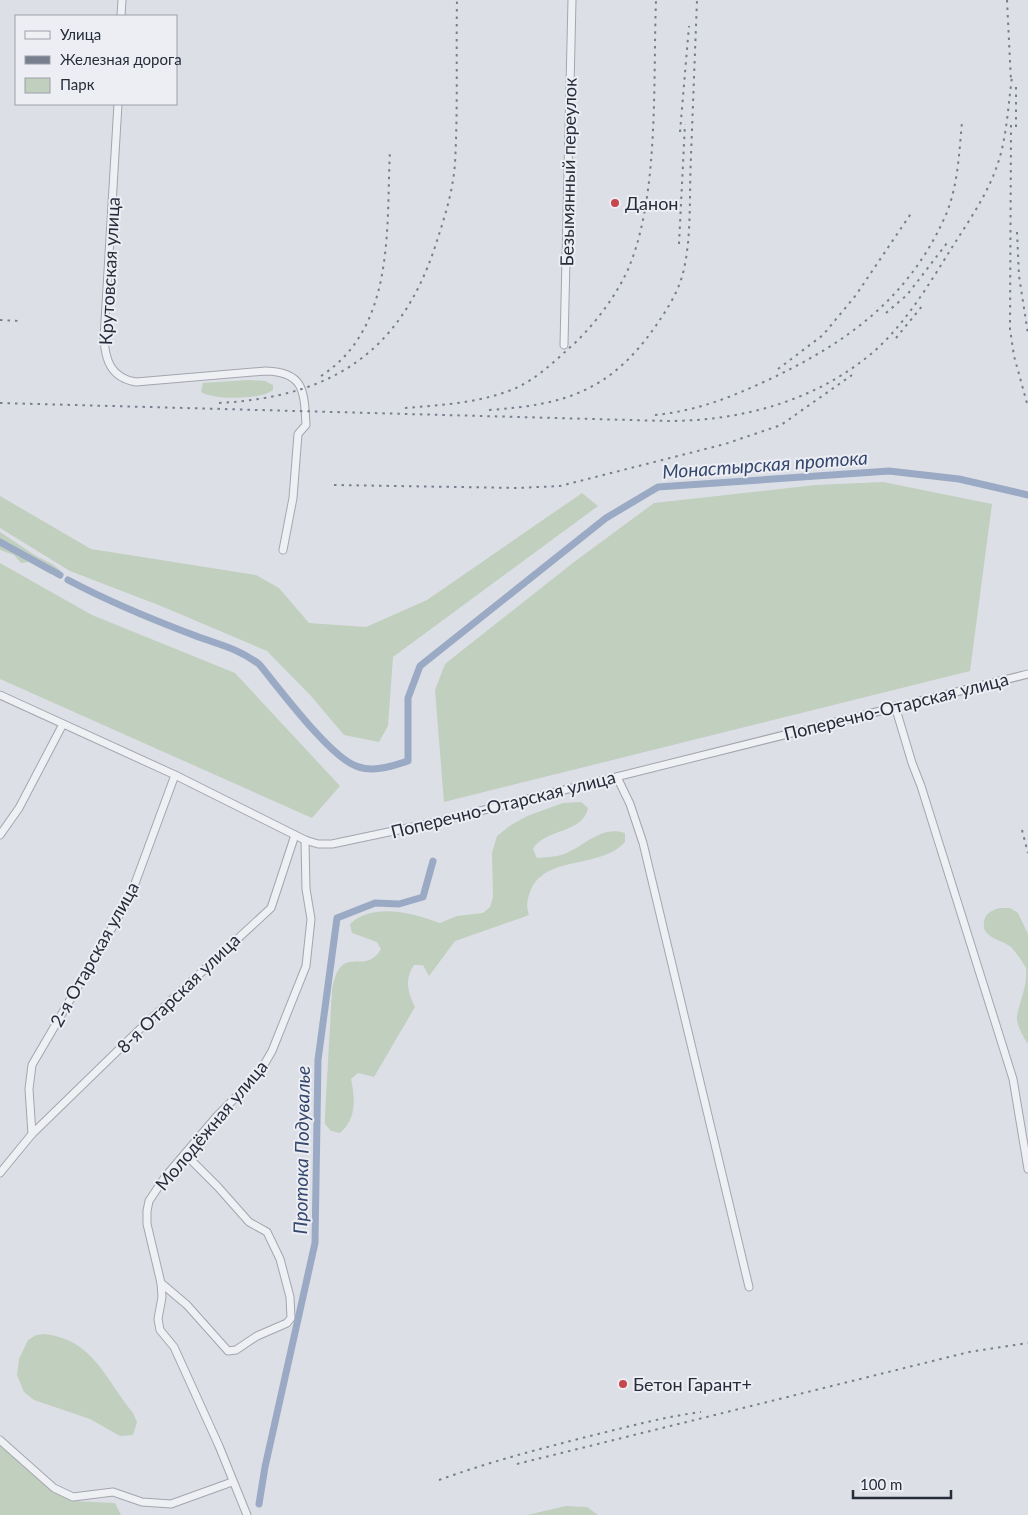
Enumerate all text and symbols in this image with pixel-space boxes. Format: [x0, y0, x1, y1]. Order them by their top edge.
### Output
legend [15, 15, 178, 105]
text: Улица [60, 25, 101, 43]
text: Железная дорога [60, 50, 182, 68]
text: Парк [60, 75, 95, 93]
street label: Безымянный переулок [555, 77, 581, 267]
place label: Данон [625, 192, 679, 214]
street label: Крутовская улица [94, 196, 124, 346]
marker: Данон [609, 197, 621, 209]
water label: Монастырская протока [661, 445, 869, 483]
street label: Поперечно-Отарская улица [781, 667, 1011, 745]
street label: Поперечно-Отарская улица [388, 765, 618, 843]
street label: 2-я Отарская улица [45, 878, 143, 1030]
street label: 8-я Отарская улица [112, 929, 244, 1057]
street label: Молодёжная улица [150, 1055, 272, 1195]
water label: Протока Подувалье [288, 1065, 314, 1235]
place label: Бетон Гарант+ [633, 1373, 752, 1395]
marker: Бетон Гарант+ [617, 1378, 629, 1390]
scale bar [853, 1468, 950, 1500]
text: 100 m [860, 1475, 902, 1493]

